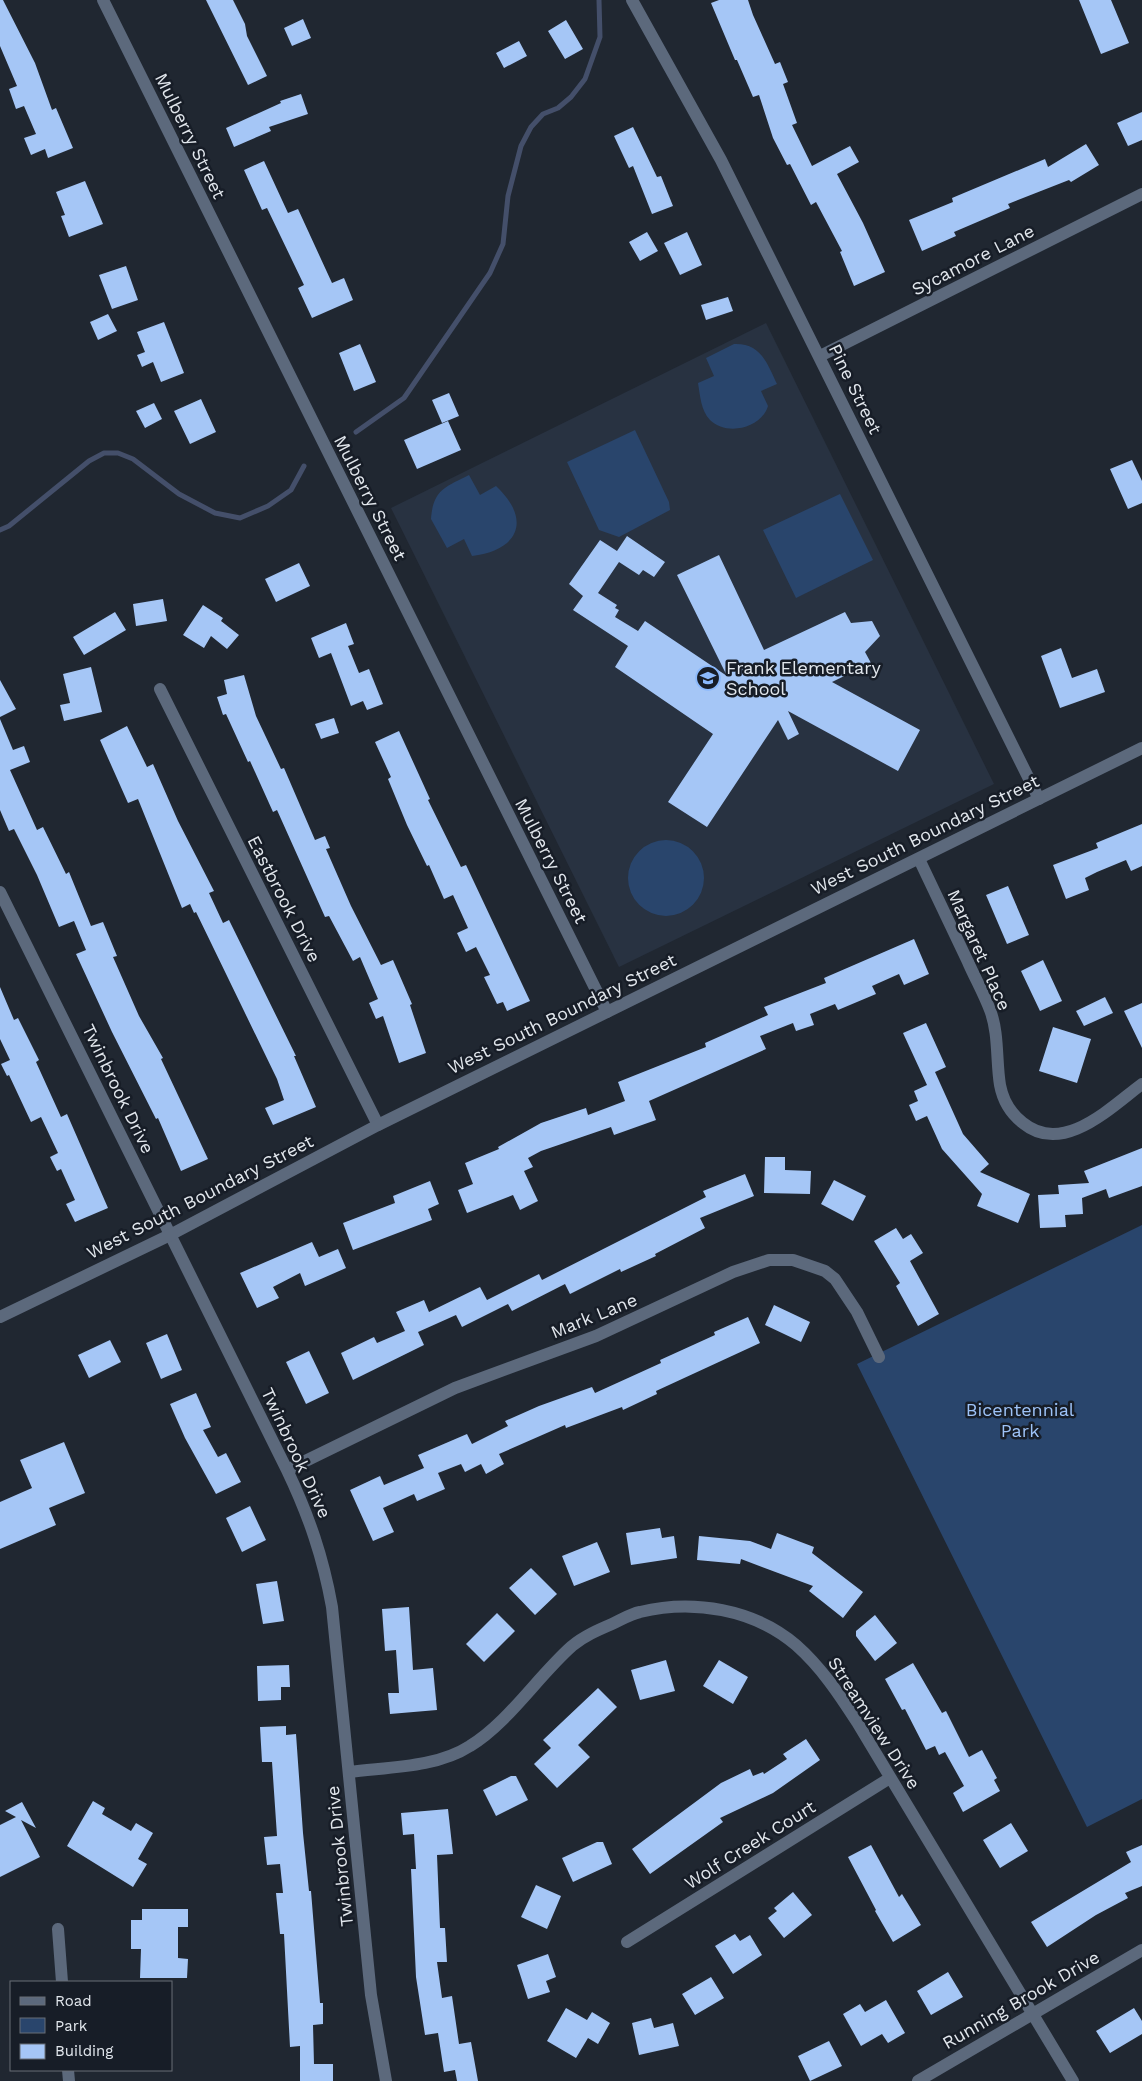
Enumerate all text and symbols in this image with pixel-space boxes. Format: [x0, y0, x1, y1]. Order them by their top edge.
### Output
street label: Mulberry Street [151, 69, 230, 203]
street label: Sycamore Lane [908, 220, 1038, 299]
street label: Pine Street [825, 340, 886, 438]
street label: Mulberry Street [330, 432, 411, 564]
place label: Frank Elementary School [726, 657, 882, 699]
school or university icon: Frank Elementary School [695, 665, 721, 691]
street label: West South Boundary Street [807, 770, 1043, 899]
street label: Mulberry Street [511, 795, 592, 927]
street label: Eastbrook Drive [243, 832, 325, 966]
street label: Margaret Place [943, 886, 1016, 1013]
street label: West South Boundary Street [444, 949, 680, 1078]
street label: Twinbrook Drive [78, 1021, 159, 1157]
street label: West South Boundary Street [83, 1130, 317, 1263]
street label: Mark Lane [548, 1289, 640, 1342]
street label: Twinbrook Drive [257, 1384, 336, 1521]
park label: Bicentennial Park [966, 1399, 1075, 1441]
street label: Streamview Drive [824, 1653, 925, 1793]
street label: Twinbrook Drive [322, 1785, 357, 1927]
street label: Wolf Creek Court [680, 1796, 819, 1893]
street label: Running Brook Drive [938, 1946, 1103, 2053]
legend [10, 1981, 172, 2071]
text: Road [55, 1992, 92, 2010]
text: Park [55, 2017, 88, 2035]
text: Building [55, 2042, 113, 2060]

